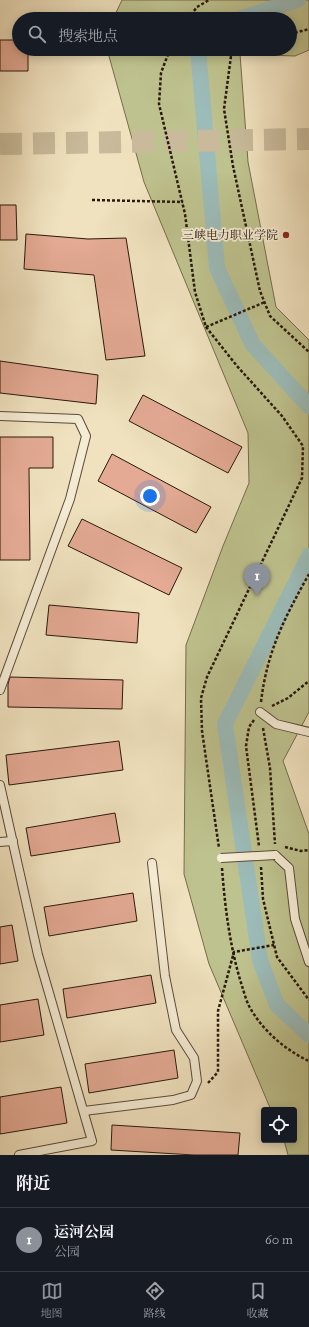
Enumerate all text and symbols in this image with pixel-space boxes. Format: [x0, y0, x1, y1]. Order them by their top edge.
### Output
search box [12, 12, 297, 56]
icon: search [26, 23, 48, 45]
text: 搜索地点 [58, 27, 118, 45]
place label: 三峡电力职业学院 [182, 228, 278, 242]
marker: 三峡电力职业学院 [281, 230, 291, 240]
your location [140, 486, 160, 506]
pin: 1 [244, 563, 270, 596]
map controls [261, 1107, 297, 1143]
button: locate [261, 1107, 297, 1143]
text: 附近 [16, 1173, 50, 1194]
text: 运河公园 [54, 1223, 114, 1241]
text: 1 [26, 1232, 32, 1248]
text: 60 m [265, 1232, 293, 1248]
text: 公园 [54, 1244, 80, 1260]
tab: 地图 [41, 1280, 63, 1320]
tab: 路线 [144, 1280, 166, 1320]
tab: 收藏 [247, 1280, 269, 1320]

